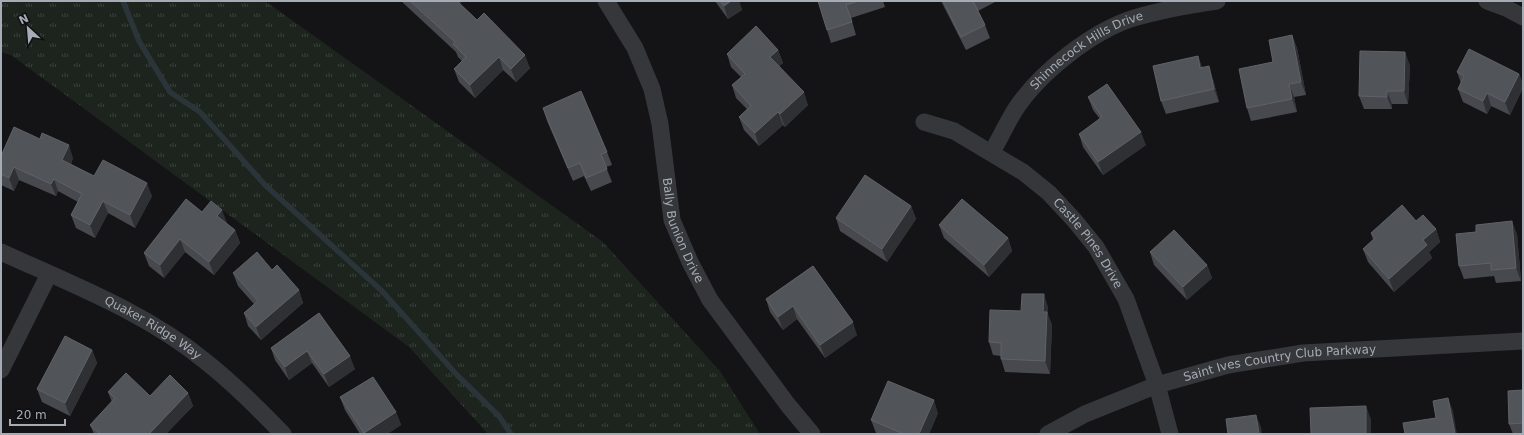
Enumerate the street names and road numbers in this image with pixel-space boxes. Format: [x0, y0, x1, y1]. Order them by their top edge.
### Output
street label: Shinnecock Hills Drive [1027, 9, 1145, 93]
street label: Bally Bunion Drive [660, 177, 707, 285]
street label: Castle Pines Drive [1050, 195, 1125, 291]
street label: Quaker Ridge Way [102, 293, 204, 362]
street label: Saint Ives Country Club Parkway [1182, 342, 1376, 384]

